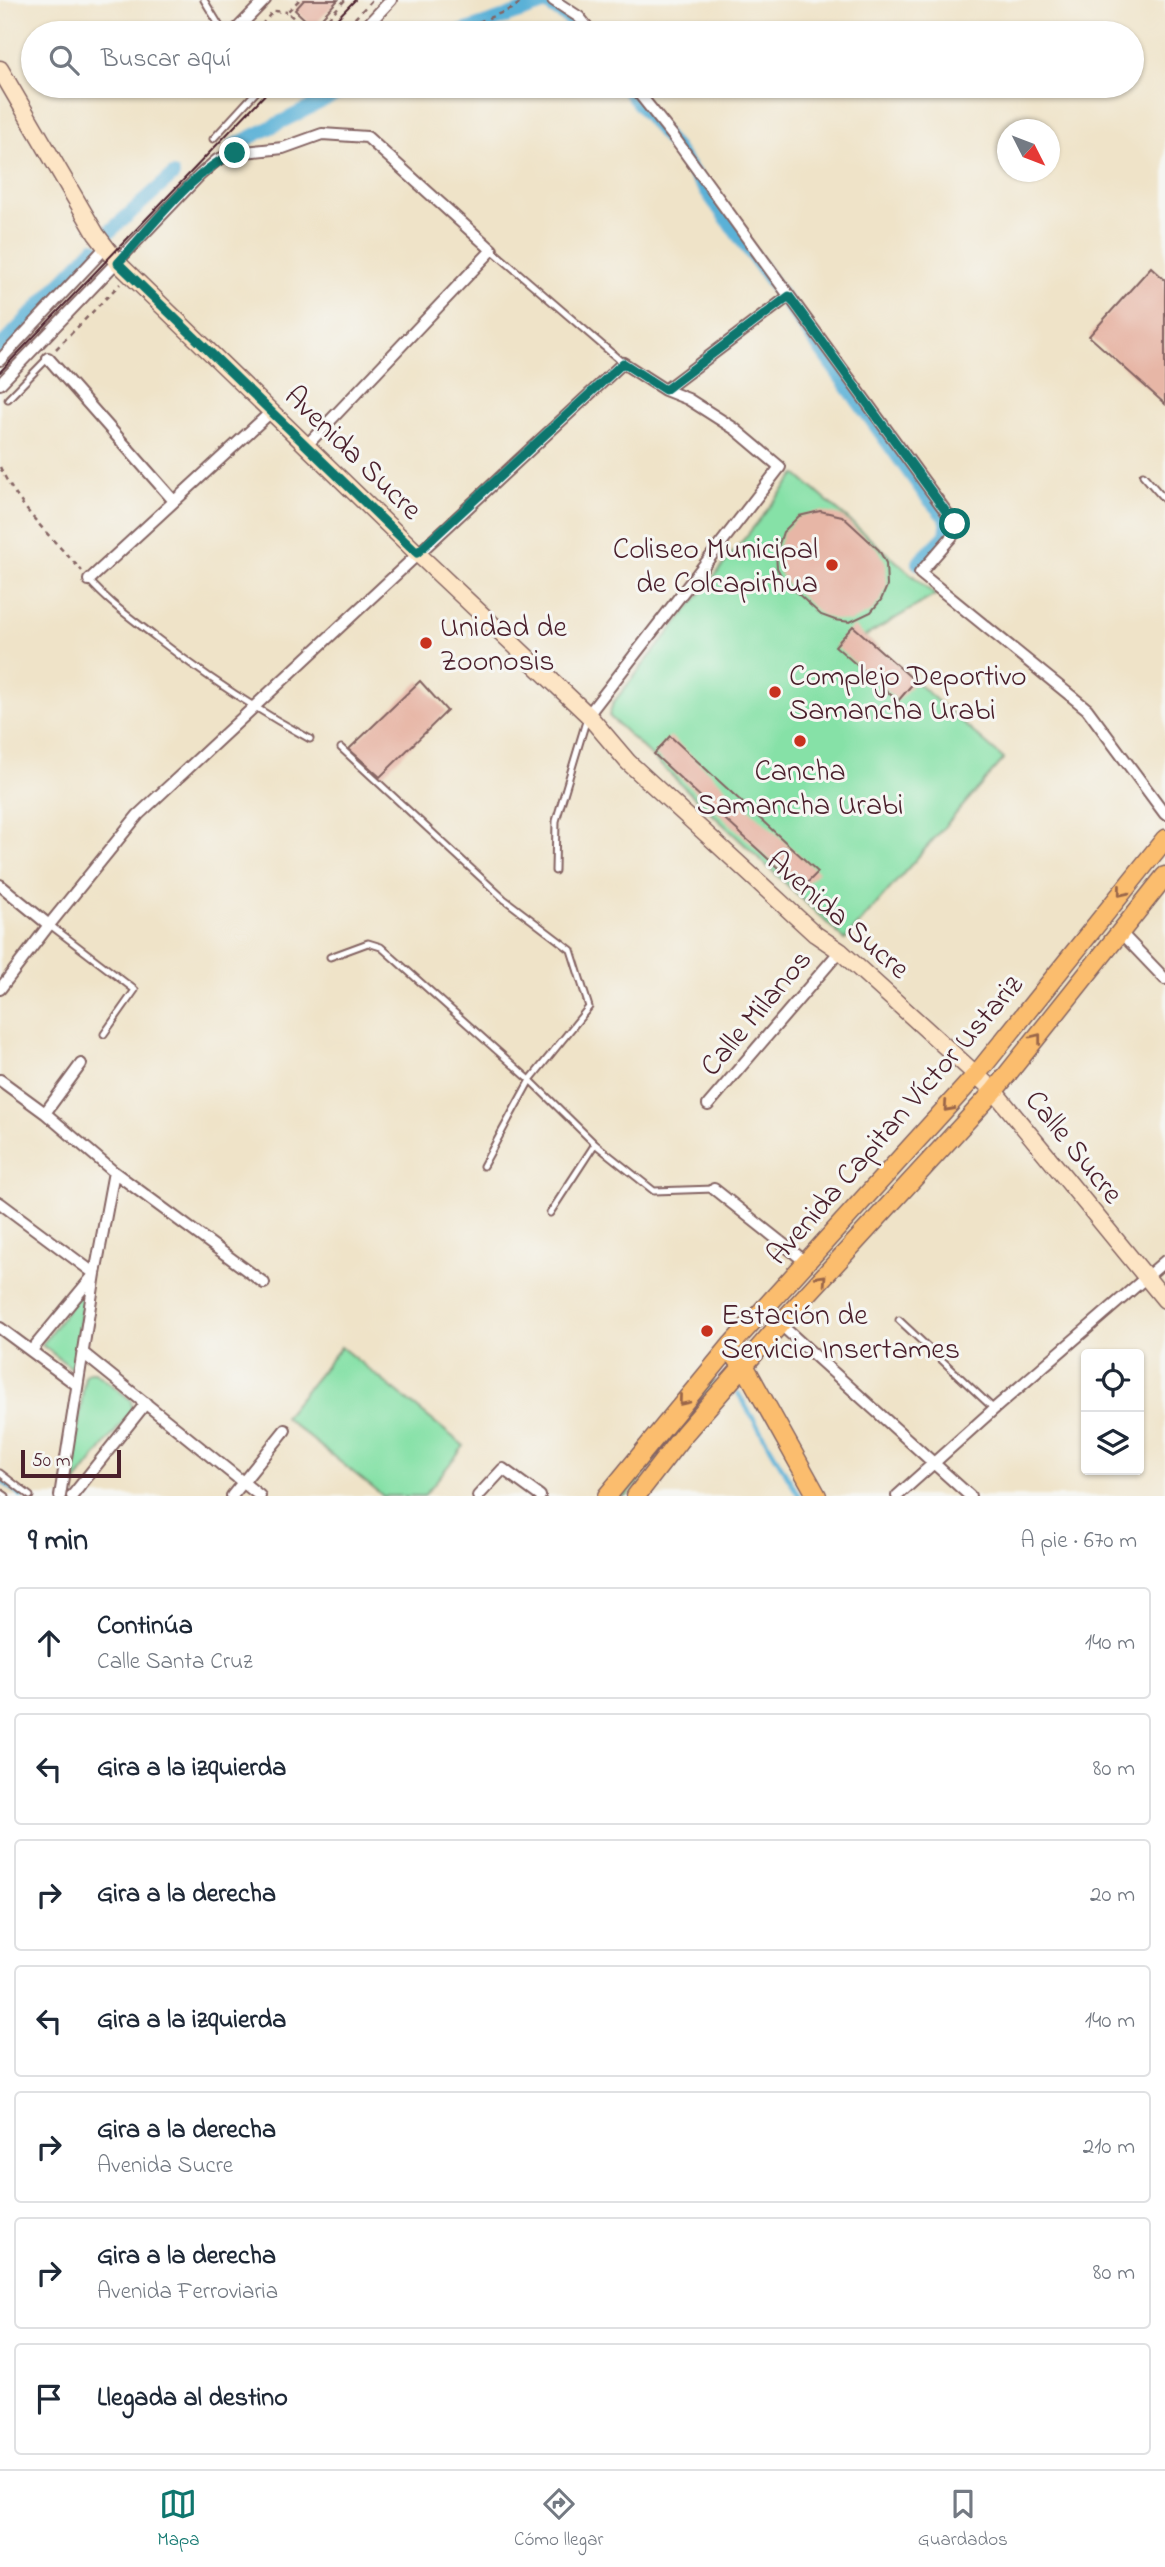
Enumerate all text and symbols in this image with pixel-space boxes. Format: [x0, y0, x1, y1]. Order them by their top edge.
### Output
search box [21, 21, 1144, 98]
icon: search [45, 41, 83, 79]
text: Buscar aquí [101, 41, 231, 79]
north arrow [997, 119, 1060, 182]
route end [219, 137, 250, 168]
street label: Avenida Sucre [273, 377, 431, 532]
route start [939, 508, 970, 539]
place label: Coliseo Municipal de Colcapirhua [613, 529, 818, 607]
marker: Coliseo Municipal de Colcapirhua [824, 557, 840, 573]
place label: Unidad de Zoonosis [440, 607, 567, 685]
marker: Unidad de Zoonosis [418, 635, 434, 651]
place label: Complejo Deportivo Samancha Urabi [789, 656, 1027, 734]
marker: Complejo Deportivo Samancha Urabi [767, 684, 783, 700]
marker: Cancha Samancha Urabi [792, 733, 808, 749]
place label: Cancha Samancha Urabi [697, 751, 903, 829]
street label: Avenida Sucre [756, 841, 919, 991]
one-way arrow [1118, 885, 1131, 897]
street label: Calle Milanos [691, 941, 824, 1087]
street label: Avenida Capitan Víctor Ustariz [757, 966, 1035, 1276]
one-way arrow [1028, 1033, 1041, 1045]
street label: Calle Sucre [1013, 1081, 1133, 1215]
one-way arrow [944, 1099, 956, 1112]
one-way arrow [814, 1274, 826, 1287]
place label: Estación de Servicio Insertames [721, 1295, 960, 1373]
marker: Estación de Servicio Insertames [699, 1323, 715, 1339]
map controls [1081, 1349, 1144, 1475]
button: locate [1081, 1349, 1144, 1412]
one-way arrow [679, 1393, 691, 1406]
button: layers [1081, 1412, 1144, 1475]
scale bar [21, 1447, 121, 1479]
text: 50 m [32, 1448, 71, 1475]
text: 9 min [28, 1520, 88, 1564]
text: A pie · 670 m [1021, 1525, 1137, 1558]
text: Continúa [97, 1608, 193, 1646]
icon: ahead [30, 1624, 68, 1662]
text: 140 m [1085, 1627, 1135, 1660]
text: Calle Santa Cruz [97, 1646, 253, 1679]
icon: left [30, 1750, 68, 1788]
text: Gira a la izquierda [97, 1750, 286, 1788]
text: 80 m [1093, 1753, 1135, 1786]
icon: right [30, 1876, 68, 1914]
text: Gira a la derecha [97, 1876, 276, 1914]
text: 20 m [1090, 1879, 1135, 1912]
icon: left [30, 2002, 68, 2040]
text: Gira a la izquierda [97, 2002, 286, 2040]
text: 140 m [1085, 2005, 1135, 2038]
text: Gira a la derecha [97, 2112, 276, 2150]
icon: right [30, 2128, 68, 2166]
text: 210 m [1083, 2131, 1135, 2164]
text: Avenida Sucre [97, 2150, 233, 2183]
text: Gira a la derecha [97, 2238, 276, 2276]
icon: right [30, 2254, 68, 2292]
text: 80 m [1093, 2257, 1135, 2290]
text: Avenida Ferroviaria [97, 2276, 278, 2309]
icon: arrive [30, 2380, 68, 2418]
text: Llegada al destino [97, 2380, 288, 2418]
tab: Mapa [157, 2485, 200, 2554]
tab: Cómo llegar [514, 2485, 603, 2554]
tab: Guardados [918, 2485, 1008, 2554]

